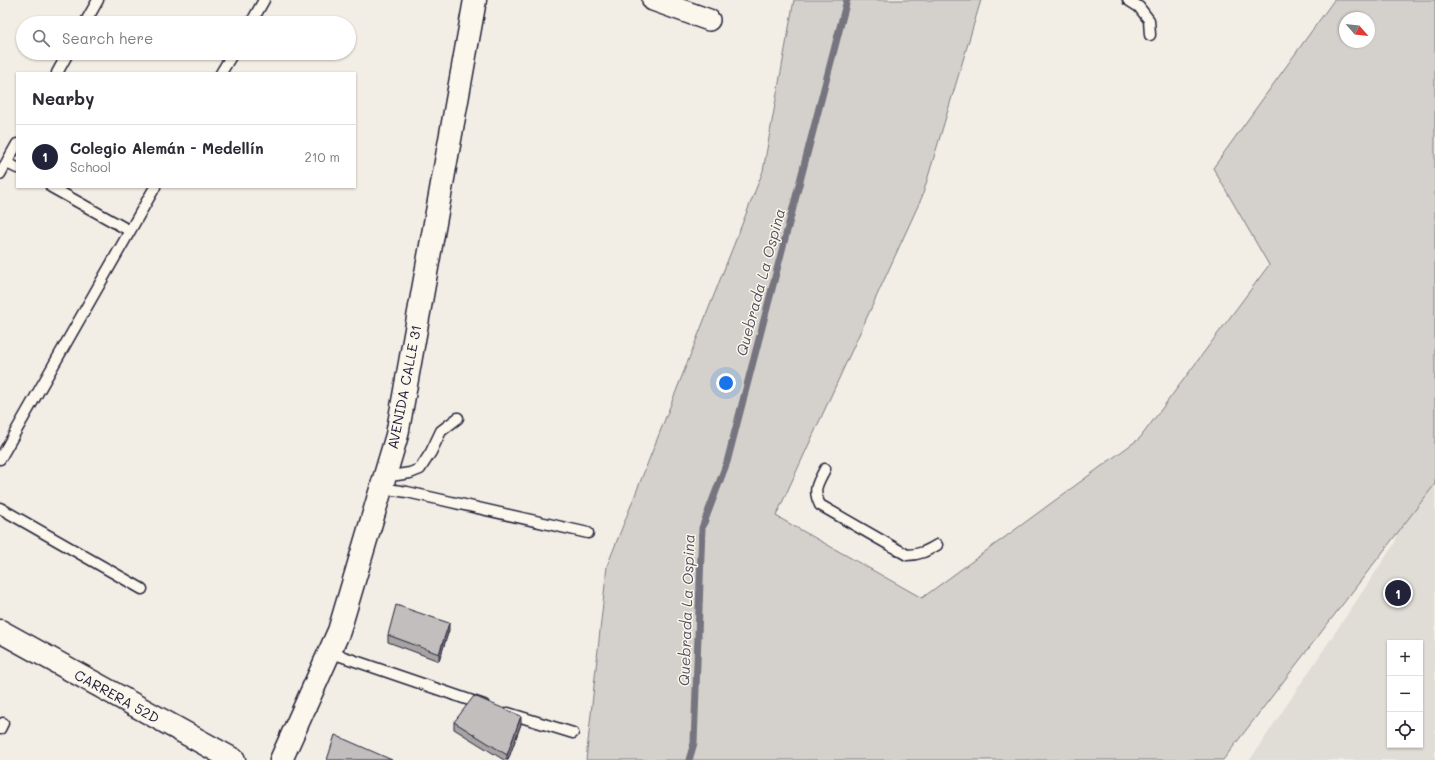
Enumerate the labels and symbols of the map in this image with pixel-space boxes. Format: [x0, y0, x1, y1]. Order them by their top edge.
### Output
north arrow [1339, 12, 1375, 48]
water label: Quebrada La Ospina [731, 206, 789, 358]
street label: AVENIDA CALLE 31 [383, 323, 425, 451]
your location [716, 373, 736, 393]
water label: Quebrada La Ospina [673, 534, 699, 686]
pin: 1 [1385, 578, 1411, 608]
street label: CARRERA 52D [71, 665, 163, 727]

